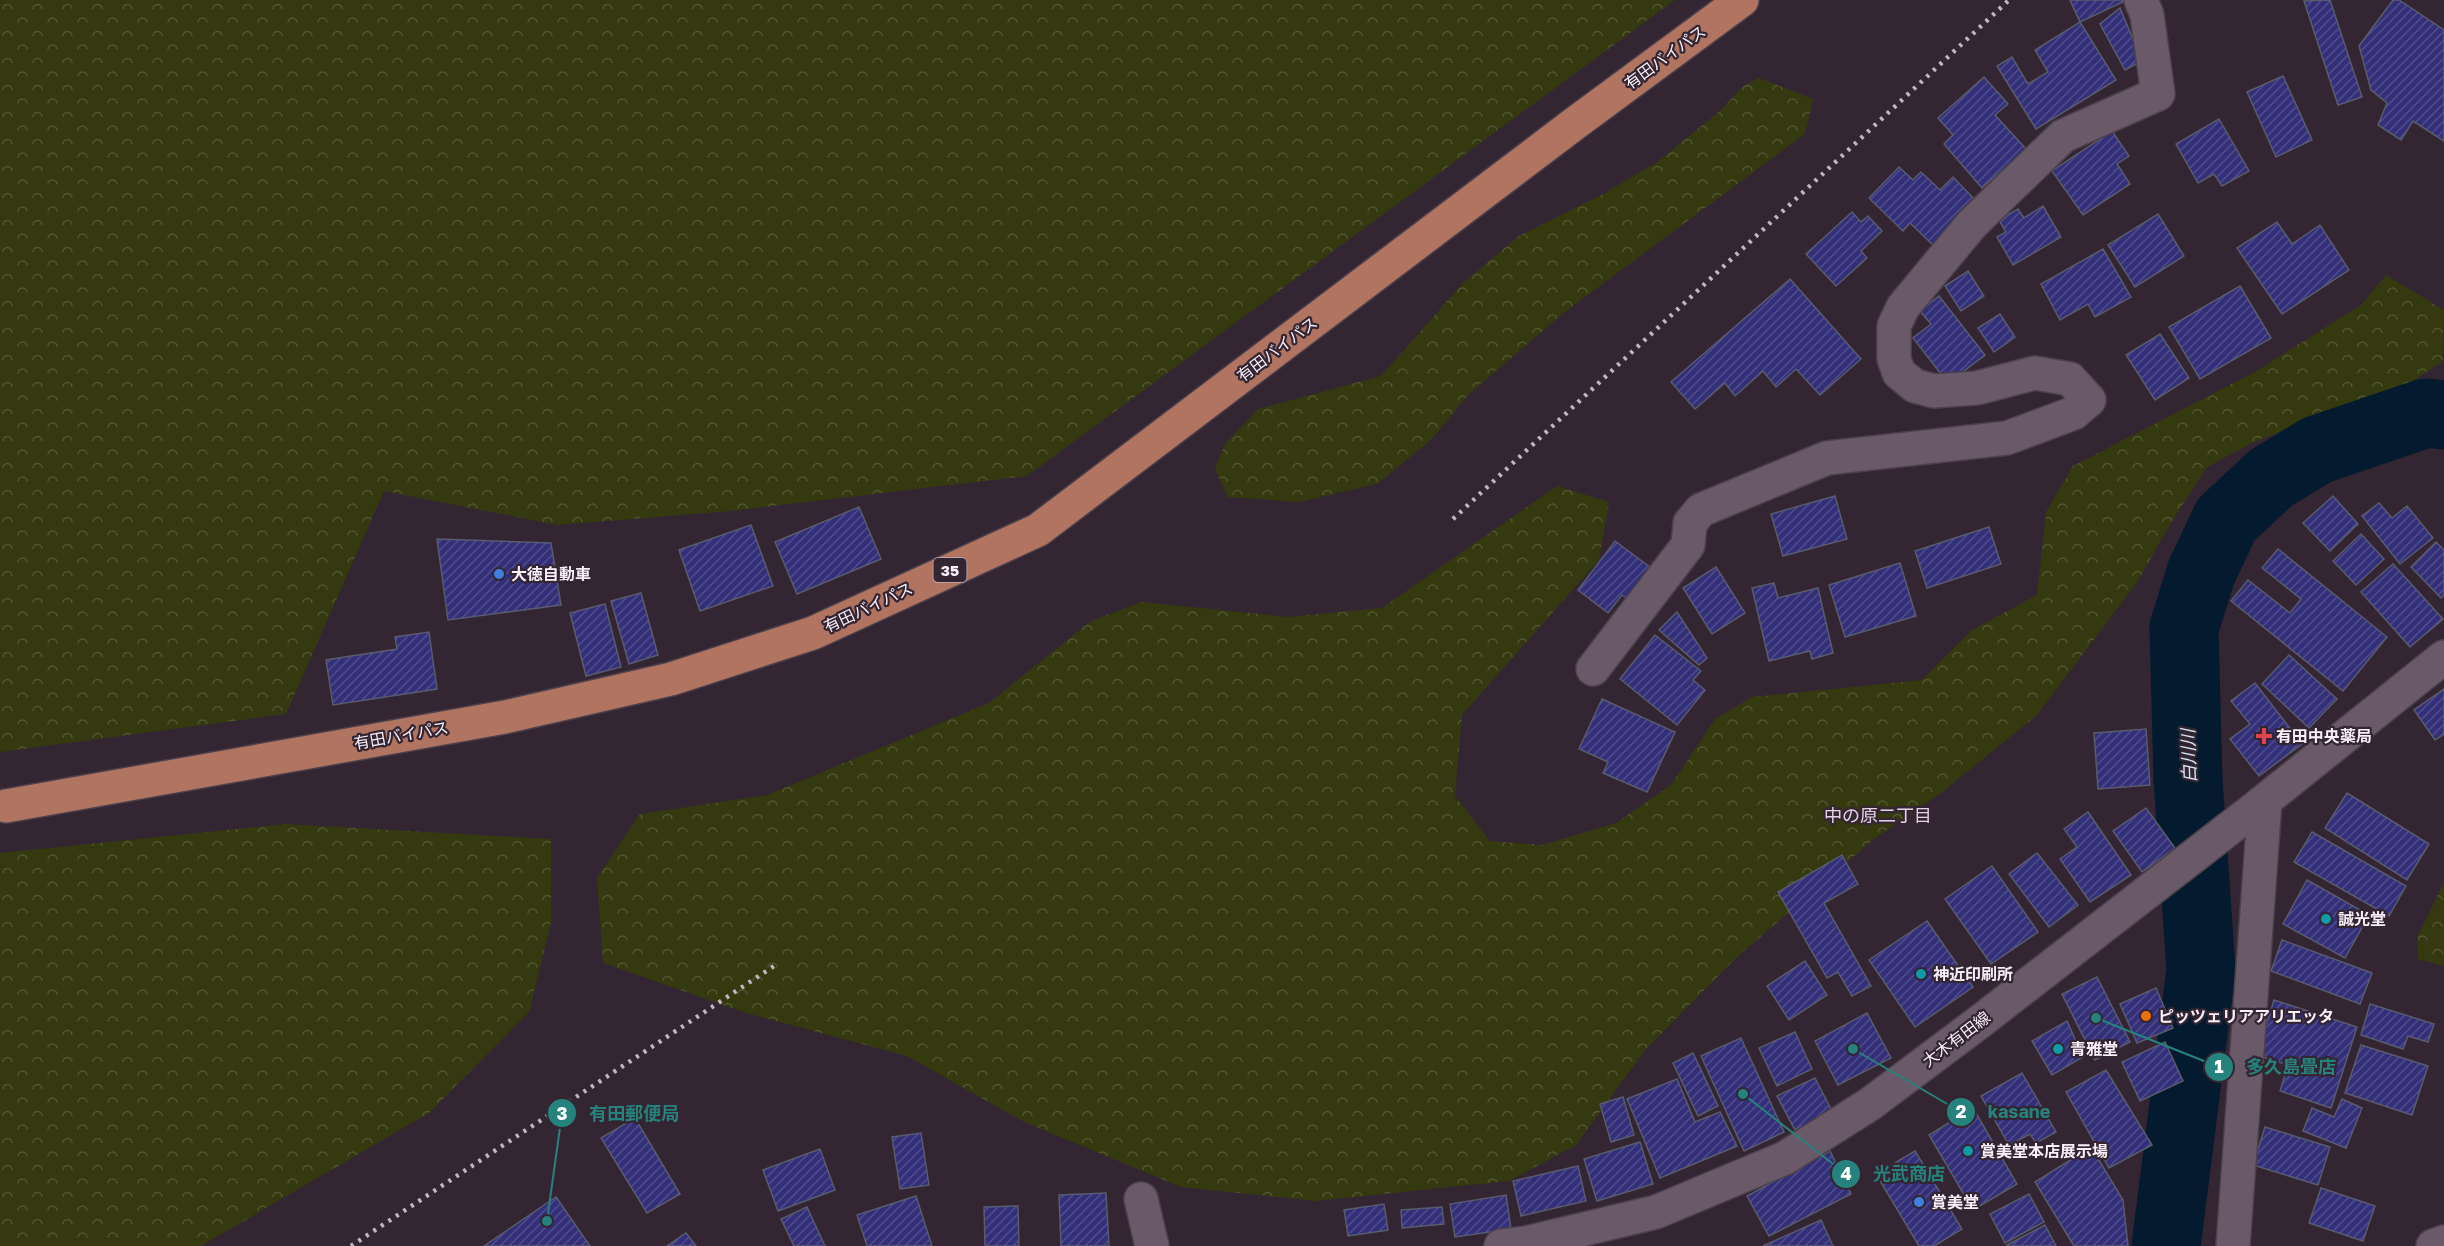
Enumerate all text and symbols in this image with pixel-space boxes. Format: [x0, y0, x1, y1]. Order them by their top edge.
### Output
street label: 有田バイパス [1620, 21, 1710, 93]
street label: 有田バイパス [1233, 312, 1321, 386]
road number: 35 [934, 558, 966, 582]
place label: 大徳自動車 [511, 564, 591, 584]
marker: 大徳自動車 [492, 567, 506, 581]
street label: 有田バイパス [820, 578, 916, 636]
street label: 有田バイパス [352, 717, 450, 753]
place label: 有田中央薬局 [2276, 726, 2372, 746]
water label: 白川川 [2176, 727, 2200, 783]
marker: 有田中央薬局 [2257, 729, 2271, 743]
district label: 中の原二丁目 [1824, 804, 1932, 826]
place label: 誠光堂 [2338, 909, 2386, 929]
marker: 誠光堂 [2319, 912, 2333, 926]
place label: 神近印刷所 [1933, 964, 2013, 984]
marker: 神近印刷所 [1914, 967, 1928, 981]
place label: ピッツェリアアリエッタ [2158, 1006, 2334, 1026]
street label: 大木有田線 [1918, 1007, 1994, 1071]
marker: ピッツェリアアリエッタ [2139, 1009, 2153, 1023]
place label: 青雅堂 [2070, 1039, 2118, 1059]
marker: 青雅堂 [2051, 1042, 2065, 1056]
callout: 多久島畳店 [2204, 1049, 2348, 1085]
text: 1 [2214, 1055, 2224, 1077]
text: 多久島畳店 [2246, 1055, 2336, 1077]
callout: kasane [1946, 1094, 2063, 1130]
callout: 有田郵便局 [547, 1095, 691, 1131]
text: 2 [1956, 1100, 1967, 1122]
text: kasane [1988, 1100, 2051, 1122]
text: 3 [557, 1102, 568, 1124]
text: 有田郵便局 [589, 1102, 679, 1124]
place label: 賞美堂本店展示場 [1980, 1141, 2108, 1161]
marker: 賞美堂本店展示場 [1961, 1144, 1975, 1158]
callout: 光武商店 [1831, 1156, 1957, 1192]
text: 4 [1840, 1162, 1852, 1184]
text: 光武商店 [1873, 1162, 1945, 1184]
place label: 賞美堂 [1931, 1192, 1979, 1212]
marker: 賞美堂 [1912, 1195, 1926, 1209]

